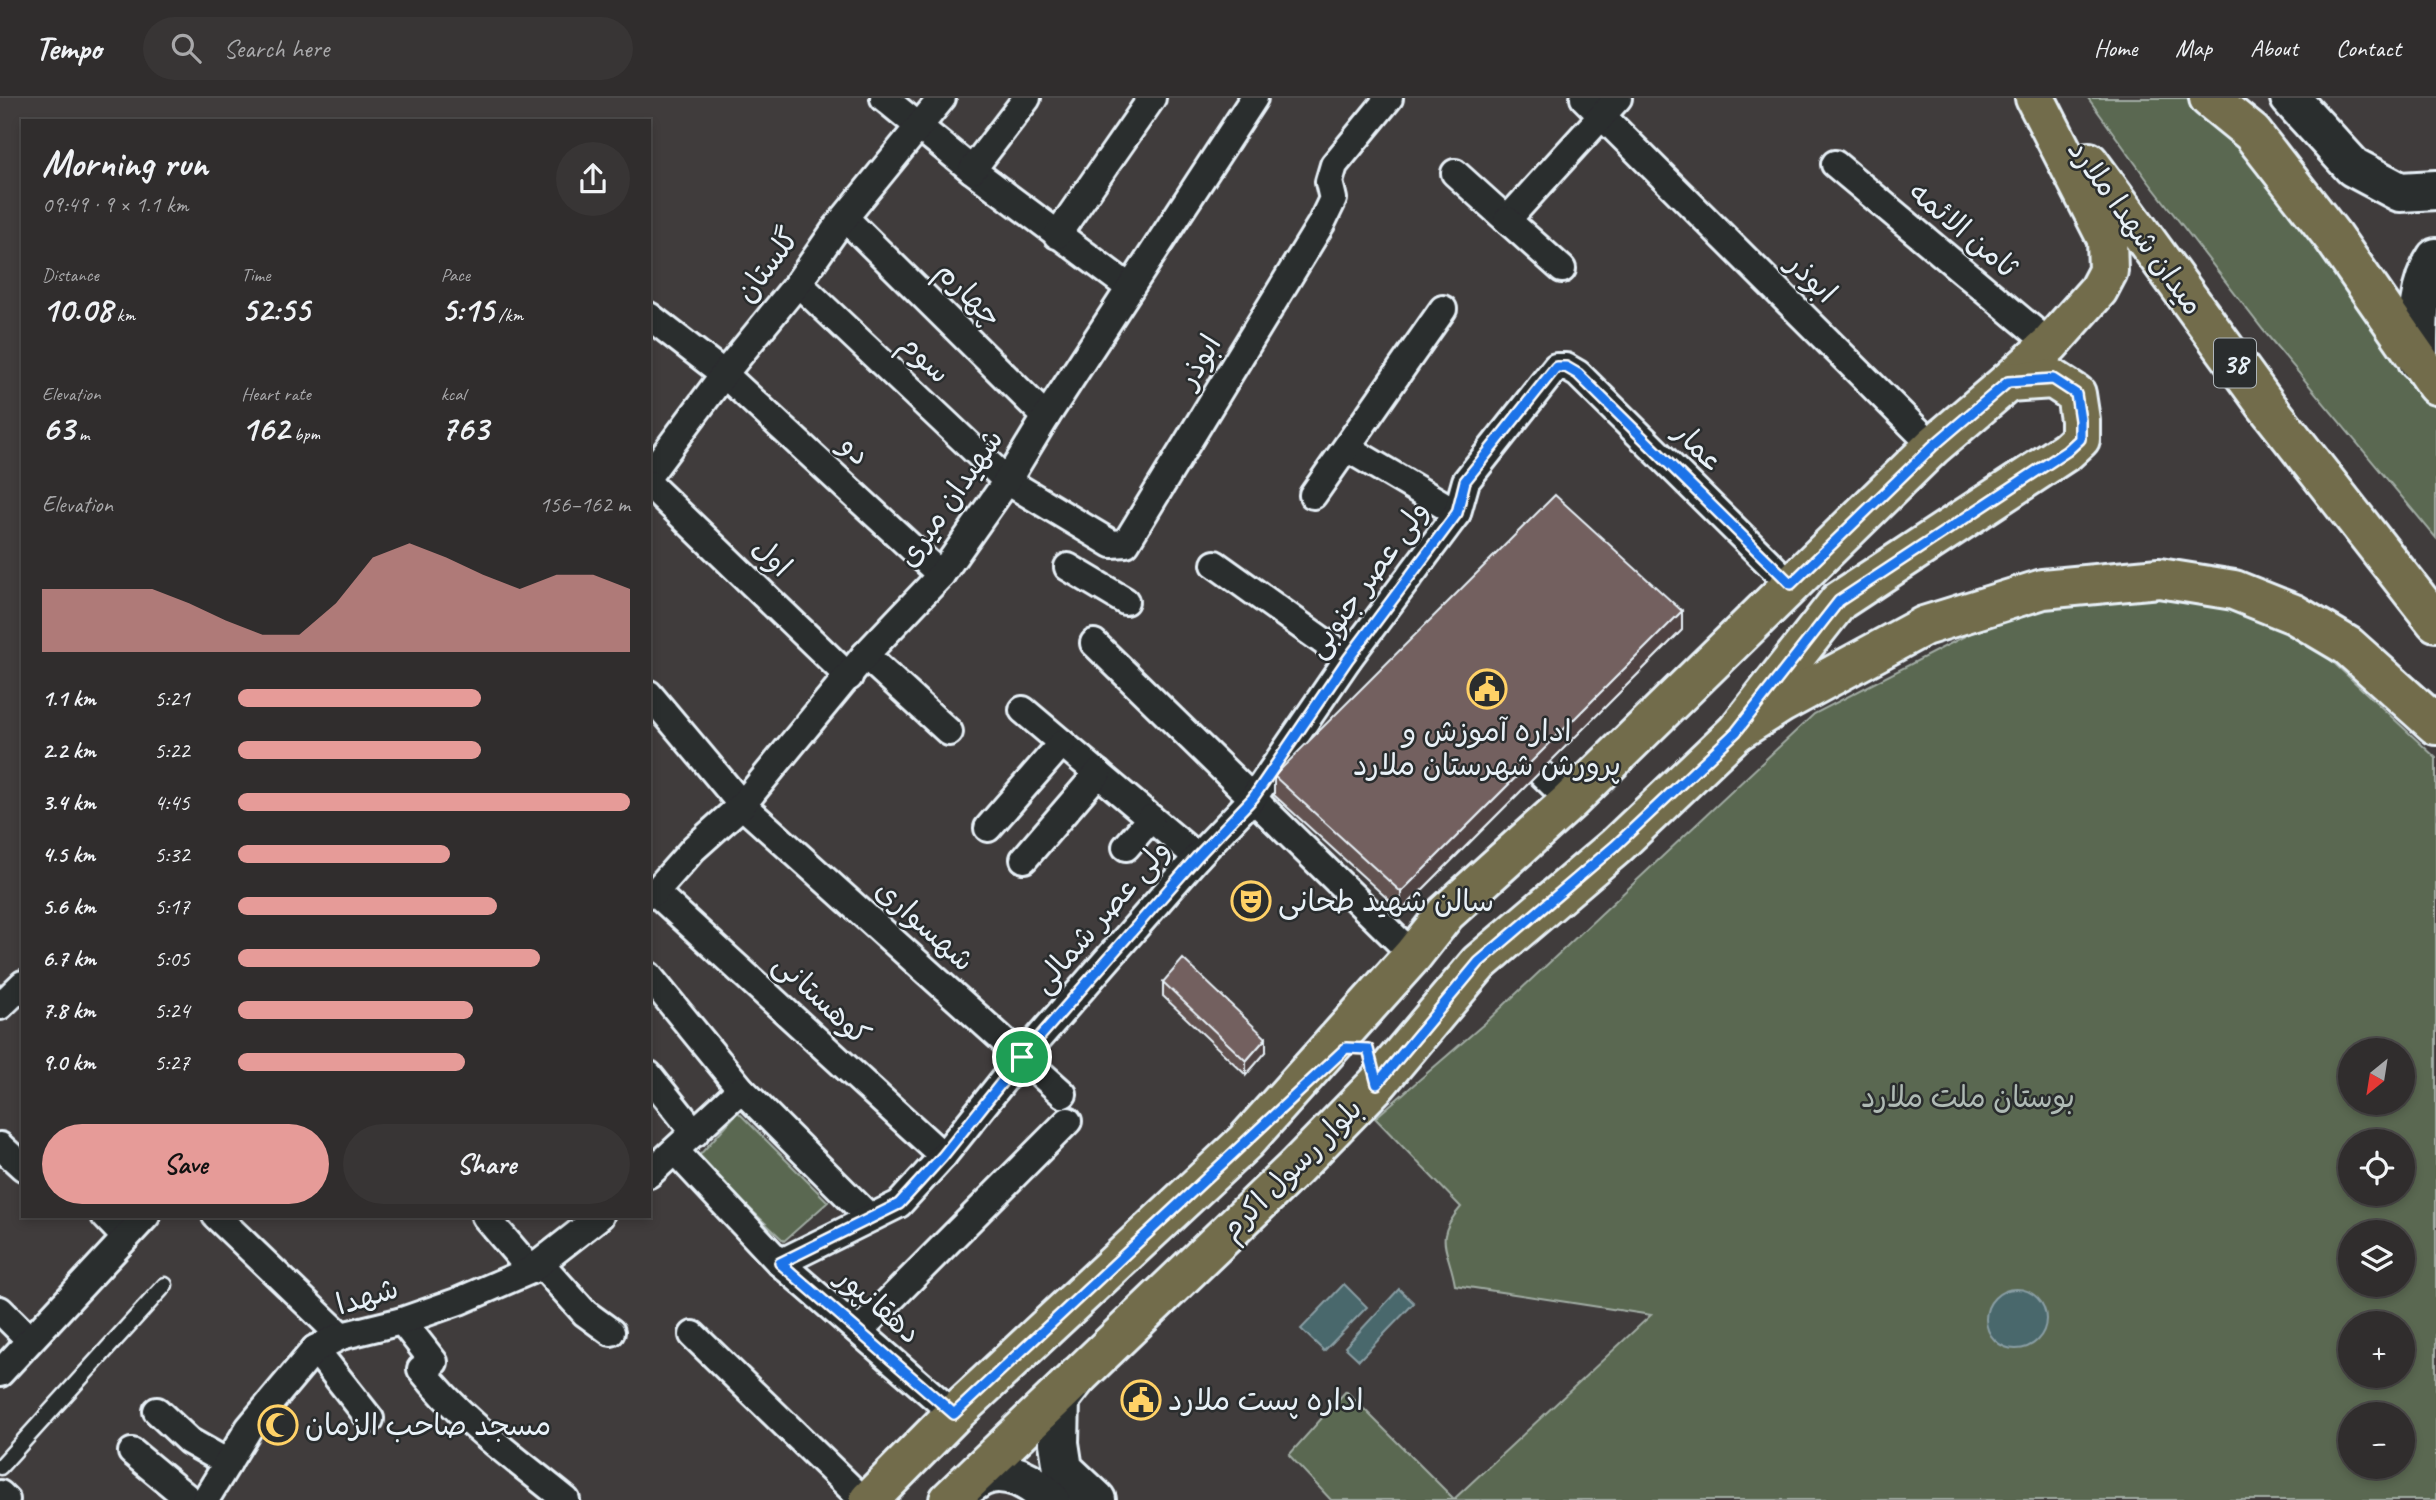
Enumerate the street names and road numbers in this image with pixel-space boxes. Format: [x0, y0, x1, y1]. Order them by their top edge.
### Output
street label: میدان شهدا ملارد [2059, 132, 2213, 322]
street label: ثامن الائمه [1901, 172, 2026, 286]
street label: گلستان [727, 220, 807, 310]
street label: ابوذر [1777, 243, 1845, 311]
street label: چهارم [925, 253, 1010, 338]
street label: سوم [888, 325, 959, 394]
street label: ابوذر [1167, 327, 1230, 397]
road number: 38 [2214, 338, 2256, 388]
street label: عمار [1665, 413, 1733, 481]
street label: شهیدان میری [888, 421, 1012, 575]
street label: دو [830, 425, 878, 474]
street label: ولی عصر جنوبی [1297, 493, 1438, 666]
street label: اول [744, 529, 800, 585]
street label: ولی عصر شمالی [1024, 831, 1178, 1001]
street label: شهسواری [868, 871, 982, 979]
street label: کوهستانی [766, 945, 878, 1053]
street label: بلوار رسول اکرم [1212, 1090, 1373, 1251]
street label: دهقانپور [828, 1257, 929, 1352]
street label: شهدا [331, 1269, 403, 1323]

